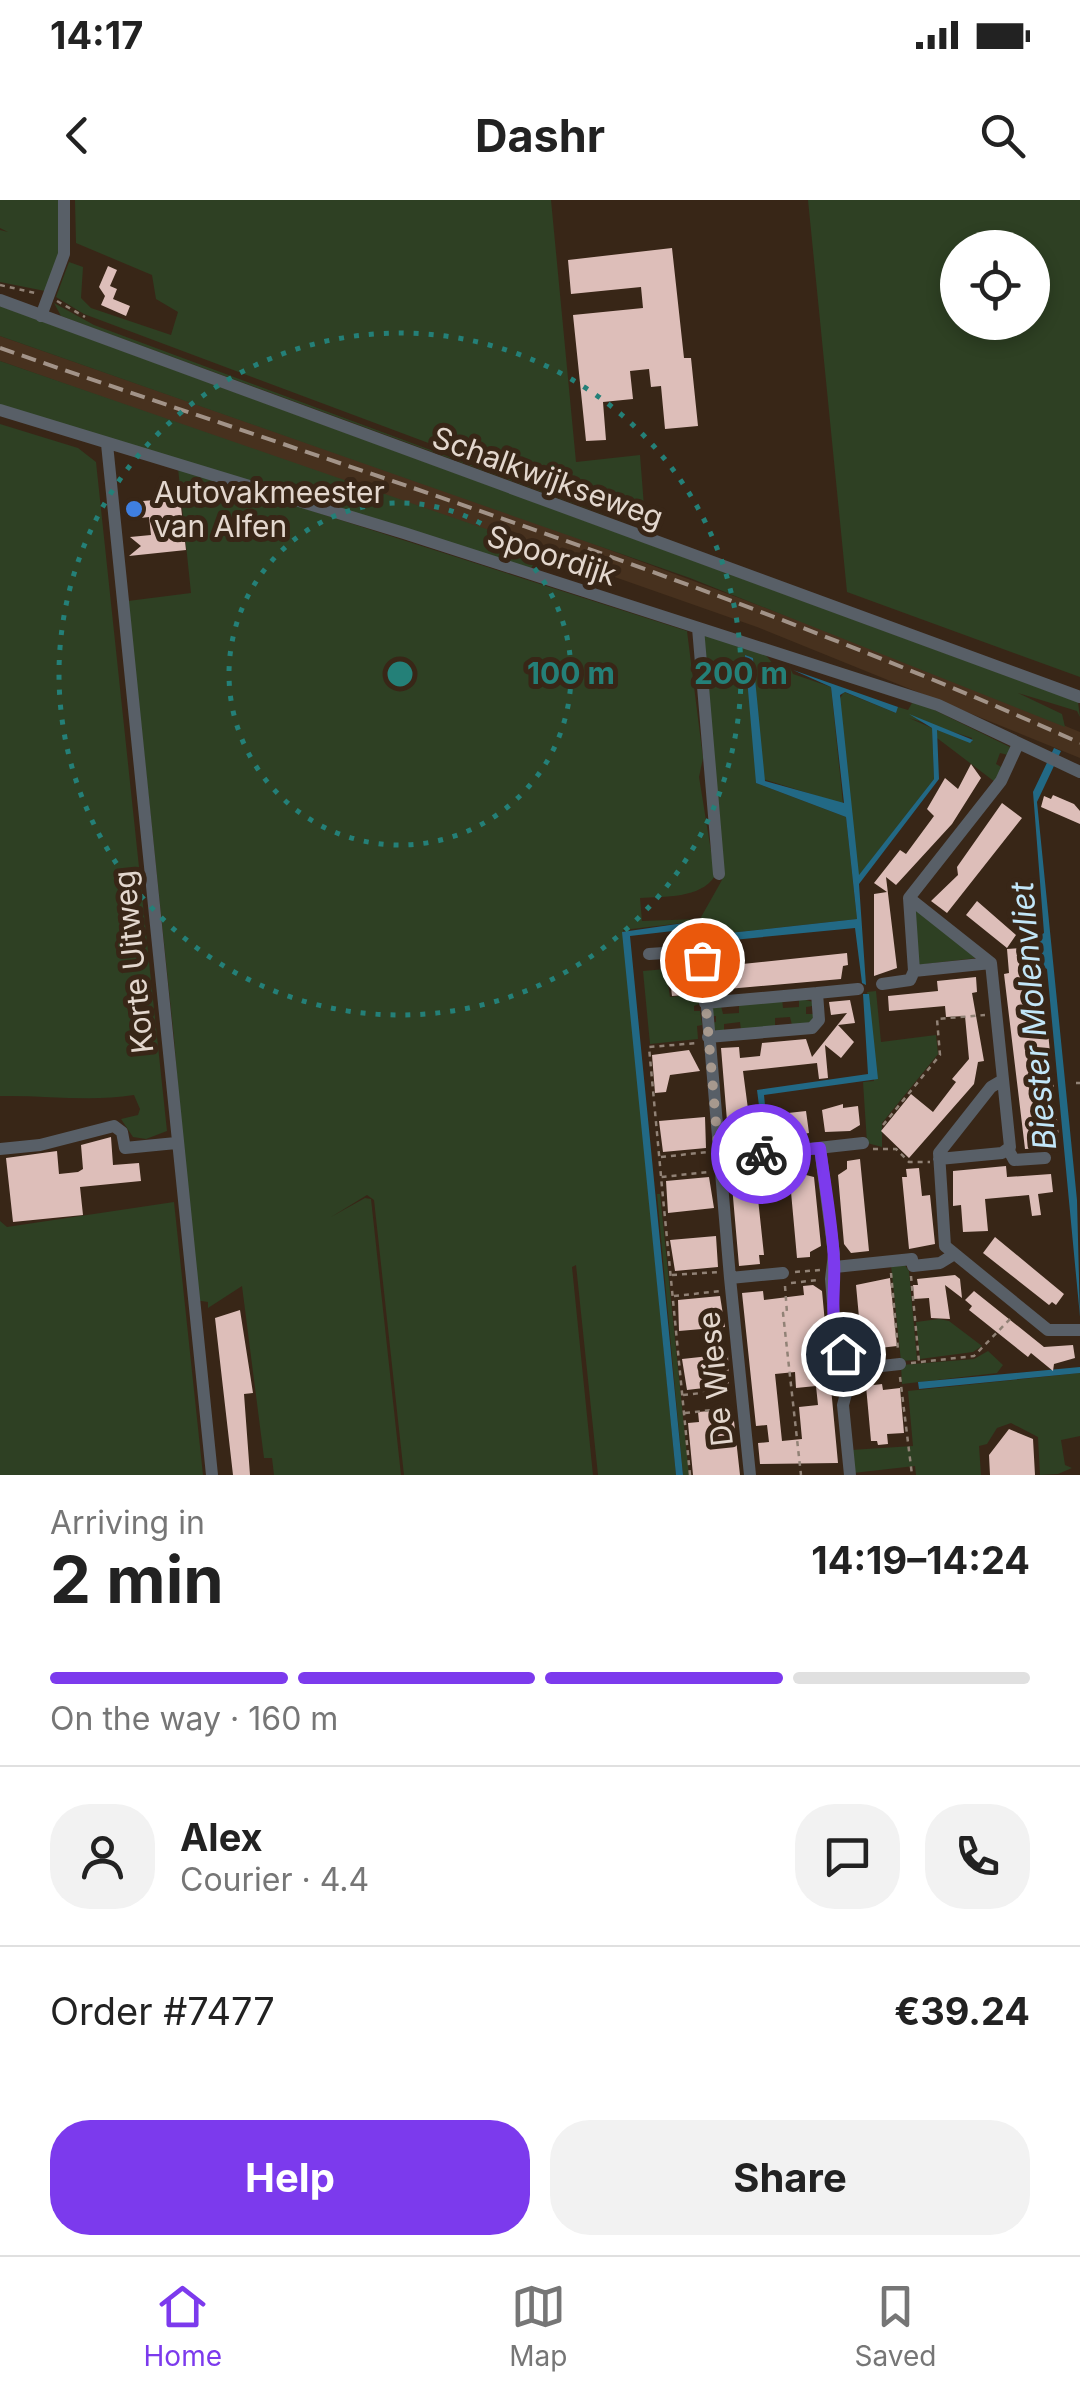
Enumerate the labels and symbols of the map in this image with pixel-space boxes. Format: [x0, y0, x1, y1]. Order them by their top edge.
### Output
street label: Schalkwijkseweg [428, 419, 668, 535]
place label: Autovakmeester van Alfen [154, 474, 385, 544]
marker: Autovakmeester van Alfen [123, 498, 145, 520]
street label: Spoordijk [483, 517, 622, 593]
text: 100 m [527, 655, 615, 691]
text: 200 m [694, 655, 788, 691]
centre of rings [382, 656, 418, 692]
street label: Korte Uitweg [105, 869, 161, 1055]
water label: Biester Molenvliet [1002, 880, 1064, 1152]
pin [660, 918, 745, 1003]
courier [711, 1104, 811, 1204]
street label: De Wiese [690, 1310, 740, 1448]
pin [801, 1312, 886, 1397]

